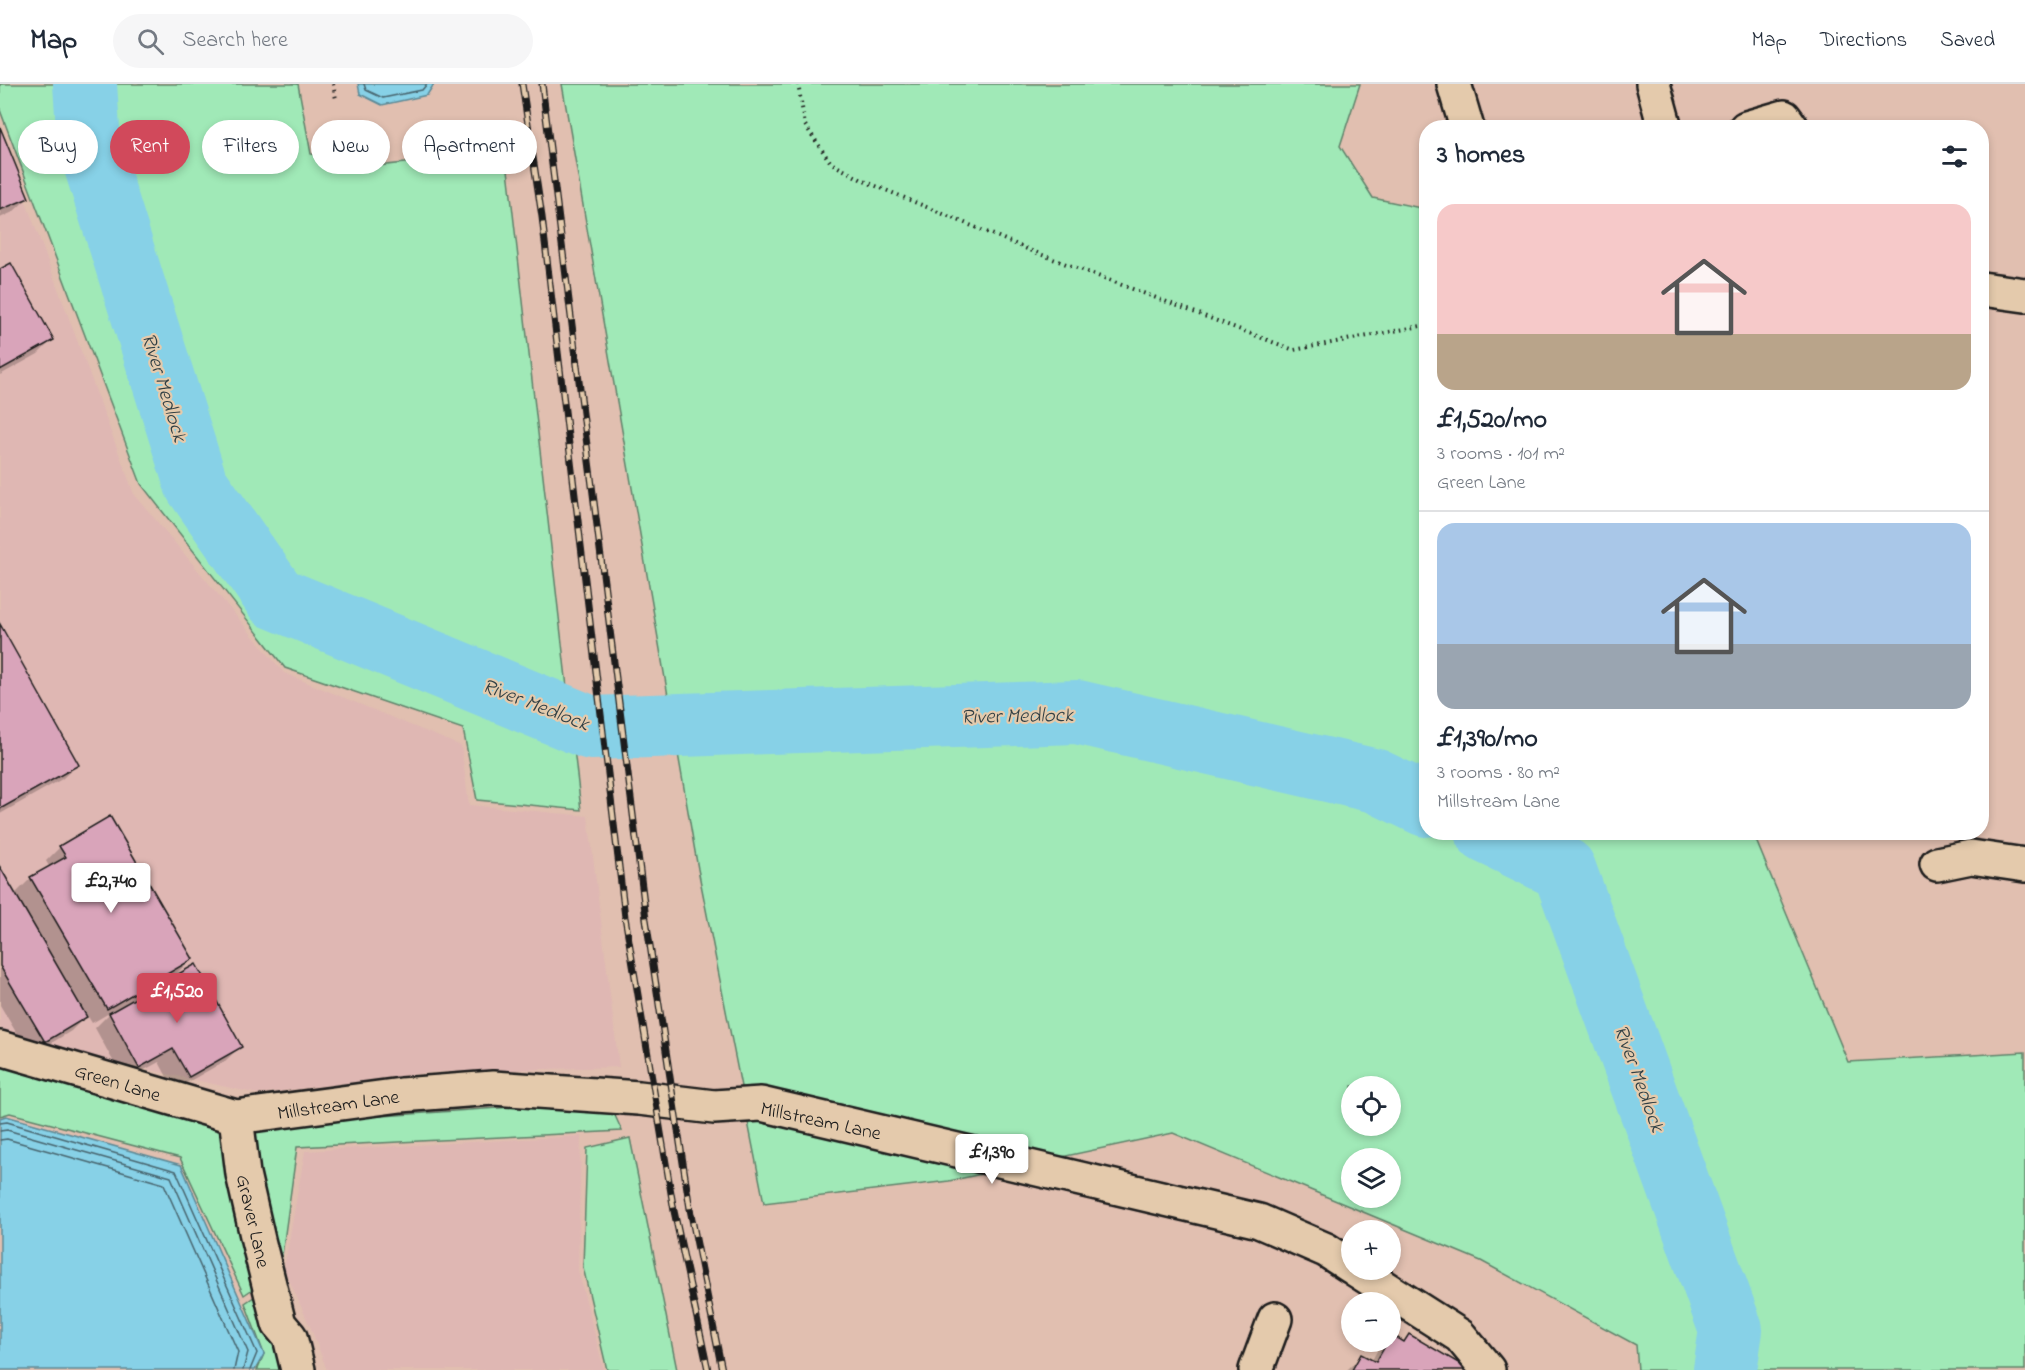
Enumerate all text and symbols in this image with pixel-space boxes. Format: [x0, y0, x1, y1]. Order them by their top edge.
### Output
search box [113, 14, 533, 68]
text: Map [30, 21, 77, 62]
icon: search [134, 25, 167, 58]
text: Search here [182, 25, 288, 57]
text: Map [1751, 26, 1787, 56]
text: Directions [1820, 26, 1907, 56]
text: Saved [1940, 26, 1995, 56]
chip: Buy [18, 120, 98, 174]
chip: Rent [110, 120, 190, 174]
chip: Filters [202, 120, 299, 174]
chip: New [311, 120, 390, 174]
chip: Apartment [402, 120, 537, 174]
text: 3 homes [1437, 137, 1525, 175]
icon: filters [1938, 140, 1971, 173]
icon: home [1650, 243, 1758, 351]
water label: River Medlock [132, 330, 194, 446]
text: £1,520/mo [1437, 402, 1547, 440]
text: 3 rooms · 101 m² [1437, 440, 1565, 469]
text: Green Lane [1437, 469, 1526, 498]
icon: home [1650, 562, 1758, 670]
water label: River Medlock [478, 672, 594, 740]
water label: River Medlock [961, 701, 1074, 733]
text: £1,390/mo [1437, 721, 1538, 759]
text: 3 rooms · 80 m² [1437, 759, 1560, 788]
text: Millstream Lane [1437, 788, 1560, 817]
pin: £2,740 [62, 863, 160, 914]
text: £2,740 [85, 868, 137, 897]
pin: £1,520 [128, 973, 226, 1024]
text: £1,520 [151, 978, 203, 1007]
water label: River Medlock [1605, 1021, 1672, 1137]
street label: Green Lane [71, 1058, 164, 1111]
map controls [1341, 1076, 1401, 1352]
button: locate [1341, 1076, 1401, 1136]
street label: Millstream Lane [275, 1084, 401, 1129]
street label: Millstream Lane [757, 1095, 884, 1149]
pin: £1,390 [943, 1134, 1041, 1185]
text: £1,390 [969, 1139, 1015, 1168]
button: layers [1341, 1148, 1401, 1208]
street label: Graver Lane [227, 1172, 276, 1271]
button: + [1341, 1220, 1401, 1280]
button: − [1341, 1292, 1401, 1352]

